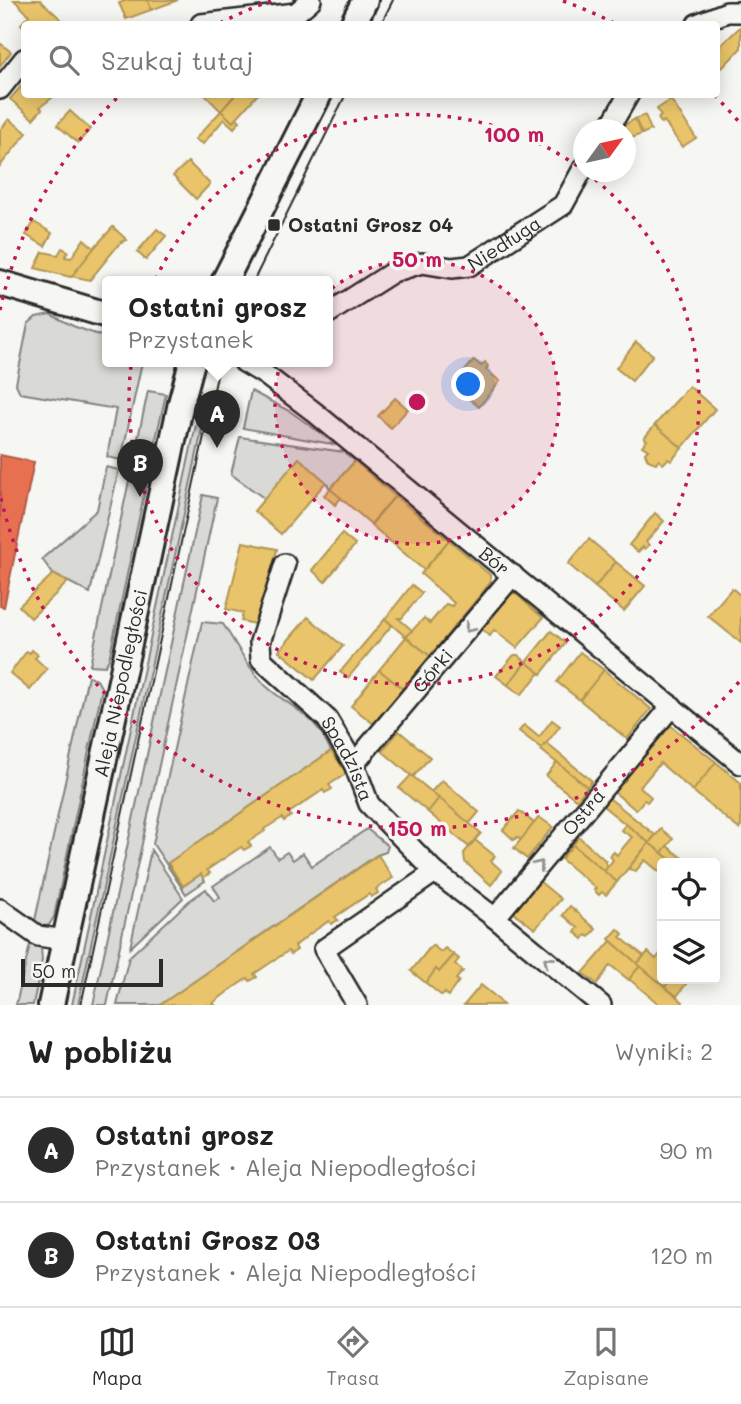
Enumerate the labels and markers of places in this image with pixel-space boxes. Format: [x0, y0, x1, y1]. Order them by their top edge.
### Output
place label: Ostatni Grosz 04 [288, 212, 453, 237]
marker: Ostatni Grosz 04 [266, 217, 282, 233]
pin: A [194, 390, 240, 448]
centre of rings [405, 390, 429, 414]
pin: B [117, 439, 163, 497]

